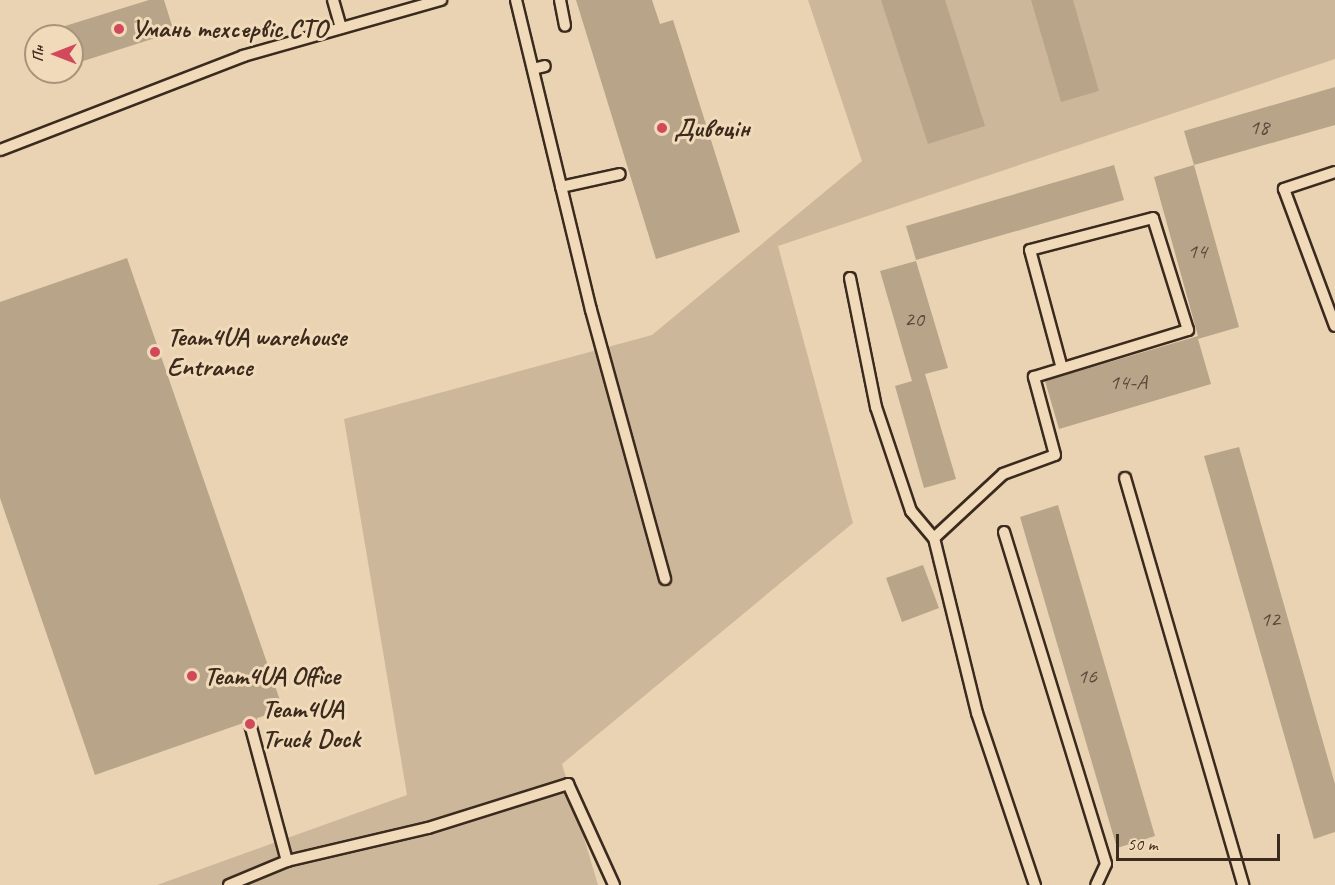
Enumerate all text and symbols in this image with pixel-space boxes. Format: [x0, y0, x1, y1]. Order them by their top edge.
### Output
place label: Умань техсервіс СТО [131, 13, 326, 45]
marker: Умань техсервіс СТО [112, 22, 126, 36]
north arrow [24, 24, 84, 84]
text: Пн [28, 46, 48, 62]
place label: Дивоцін [674, 112, 750, 144]
house number: 18 [1249, 115, 1269, 141]
marker: Дивоцін [655, 121, 669, 135]
house number: 14 [1187, 239, 1207, 265]
house number: 20 [904, 307, 924, 333]
place label: Team4UA warehouse Entrance [167, 321, 346, 382]
marker: Team4UA warehouse Entrance [148, 345, 162, 359]
house number: 14-А [1109, 370, 1147, 396]
house number: 12 [1260, 607, 1280, 633]
place label: Team4UA Office [204, 660, 340, 692]
house number: 16 [1077, 664, 1097, 690]
marker: Team4UA Office [185, 669, 199, 683]
place label: Team4UA Truck Dock [262, 693, 360, 754]
marker: Team4UA Truck Dock [243, 717, 257, 731]
scale bar [1119, 822, 1282, 860]
text: 50 m [1127, 833, 1158, 855]

